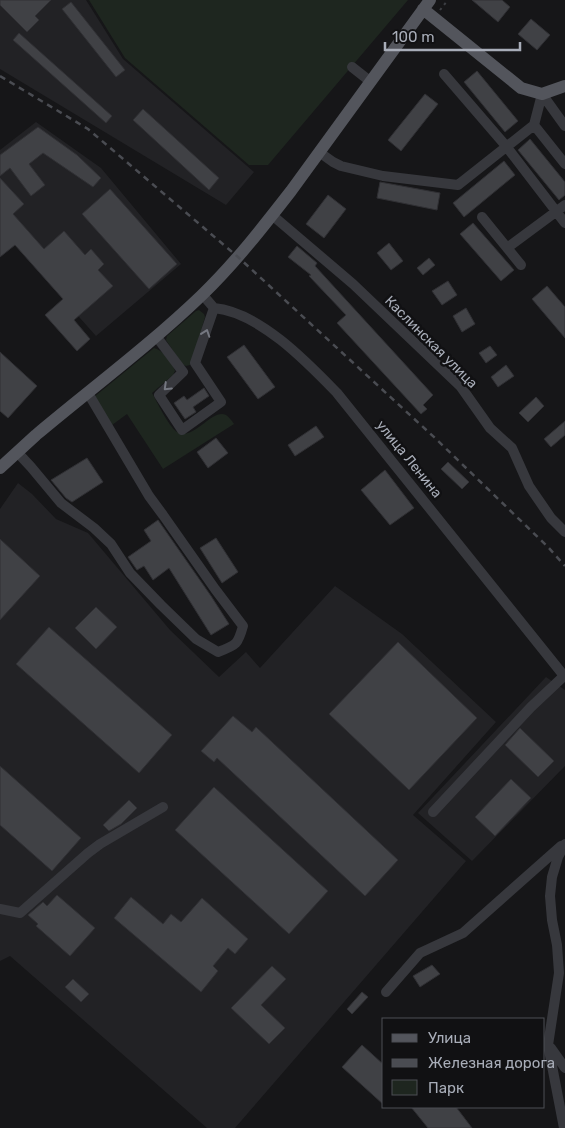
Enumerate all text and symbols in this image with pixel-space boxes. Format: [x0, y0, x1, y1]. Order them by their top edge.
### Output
scale bar [385, 20, 520, 52]
text: 100 m [392, 28, 434, 46]
street label: Каслинская улица [381, 292, 481, 392]
one-way arrow [200, 329, 210, 338]
one-way arrow [164, 381, 173, 390]
street label: улица Ленина [373, 417, 445, 501]
legend [382, 1018, 545, 1108]
text: Улица [428, 1029, 471, 1047]
text: Железная дорога [428, 1054, 555, 1072]
text: Парк [428, 1079, 464, 1097]

